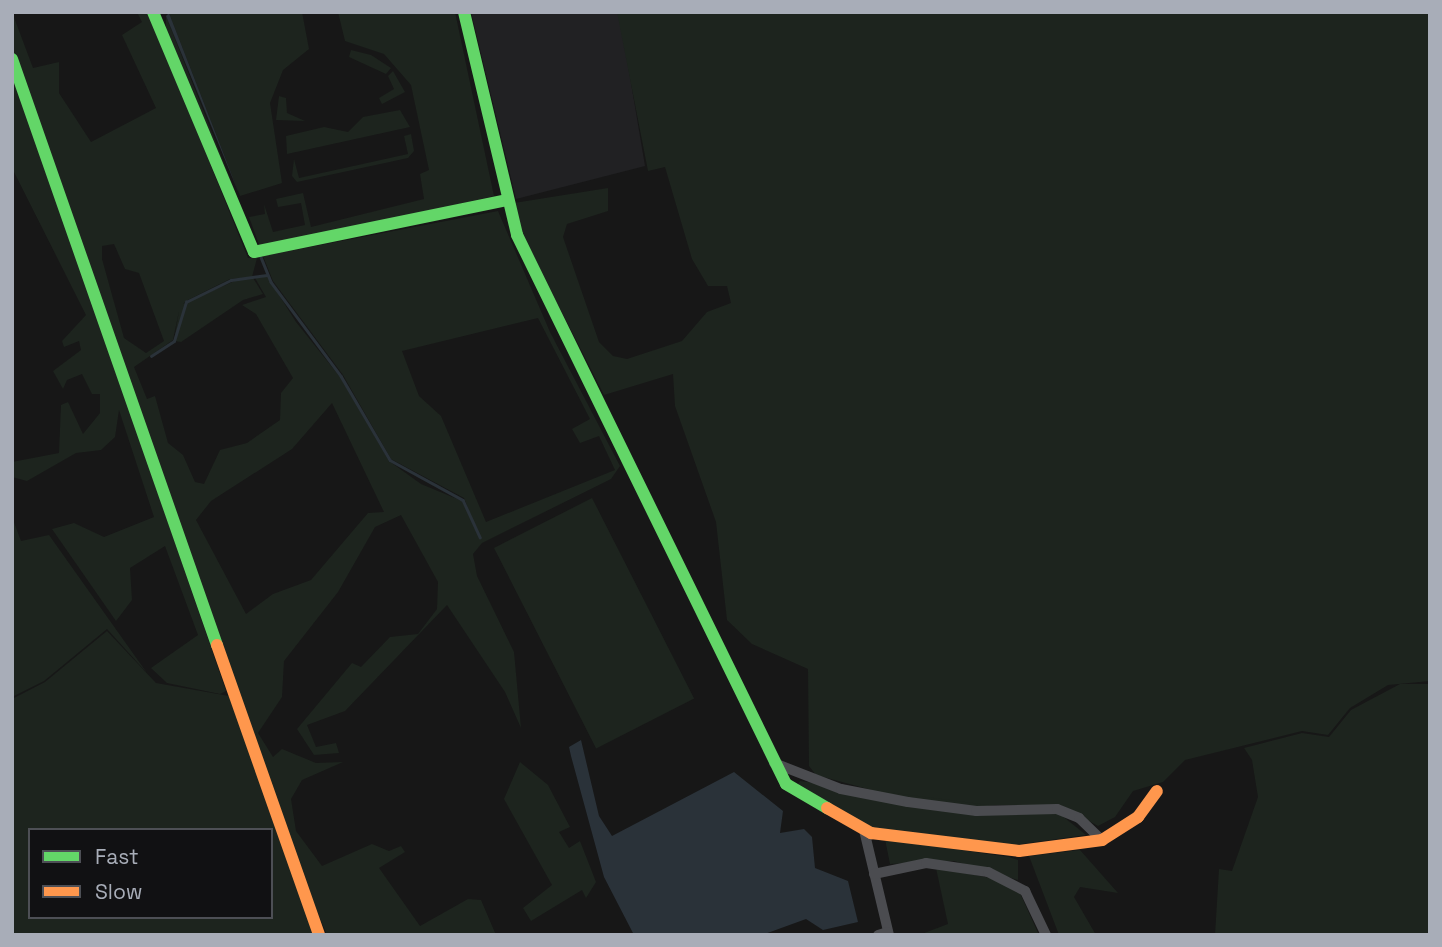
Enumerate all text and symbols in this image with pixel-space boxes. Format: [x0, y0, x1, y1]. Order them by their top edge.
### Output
legend [28, 828, 273, 919]
text: Fast [95, 843, 139, 870]
text: Slow [95, 878, 143, 905]

